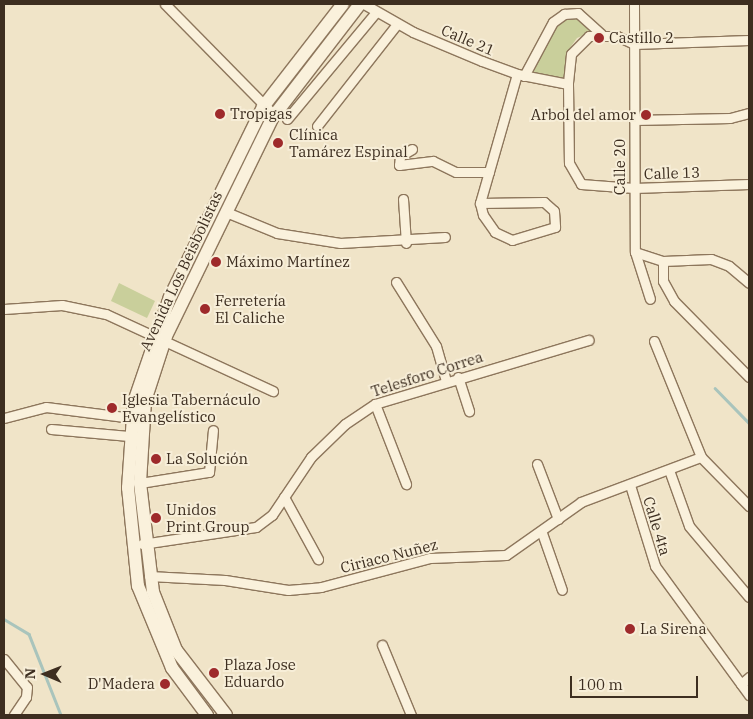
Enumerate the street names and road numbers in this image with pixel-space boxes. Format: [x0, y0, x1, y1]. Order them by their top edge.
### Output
street label: Calle 21 [439, 21, 497, 59]
street label: Calle 20 [611, 139, 629, 195]
street label: Calle 13 [644, 163, 700, 183]
street label: Avenida Los Beisbolistas [136, 188, 226, 354]
street label: Telesforo Correa [369, 347, 485, 401]
street label: Calle 4ta [640, 494, 674, 558]
street label: Ciriaco Nuñez [338, 535, 440, 577]

